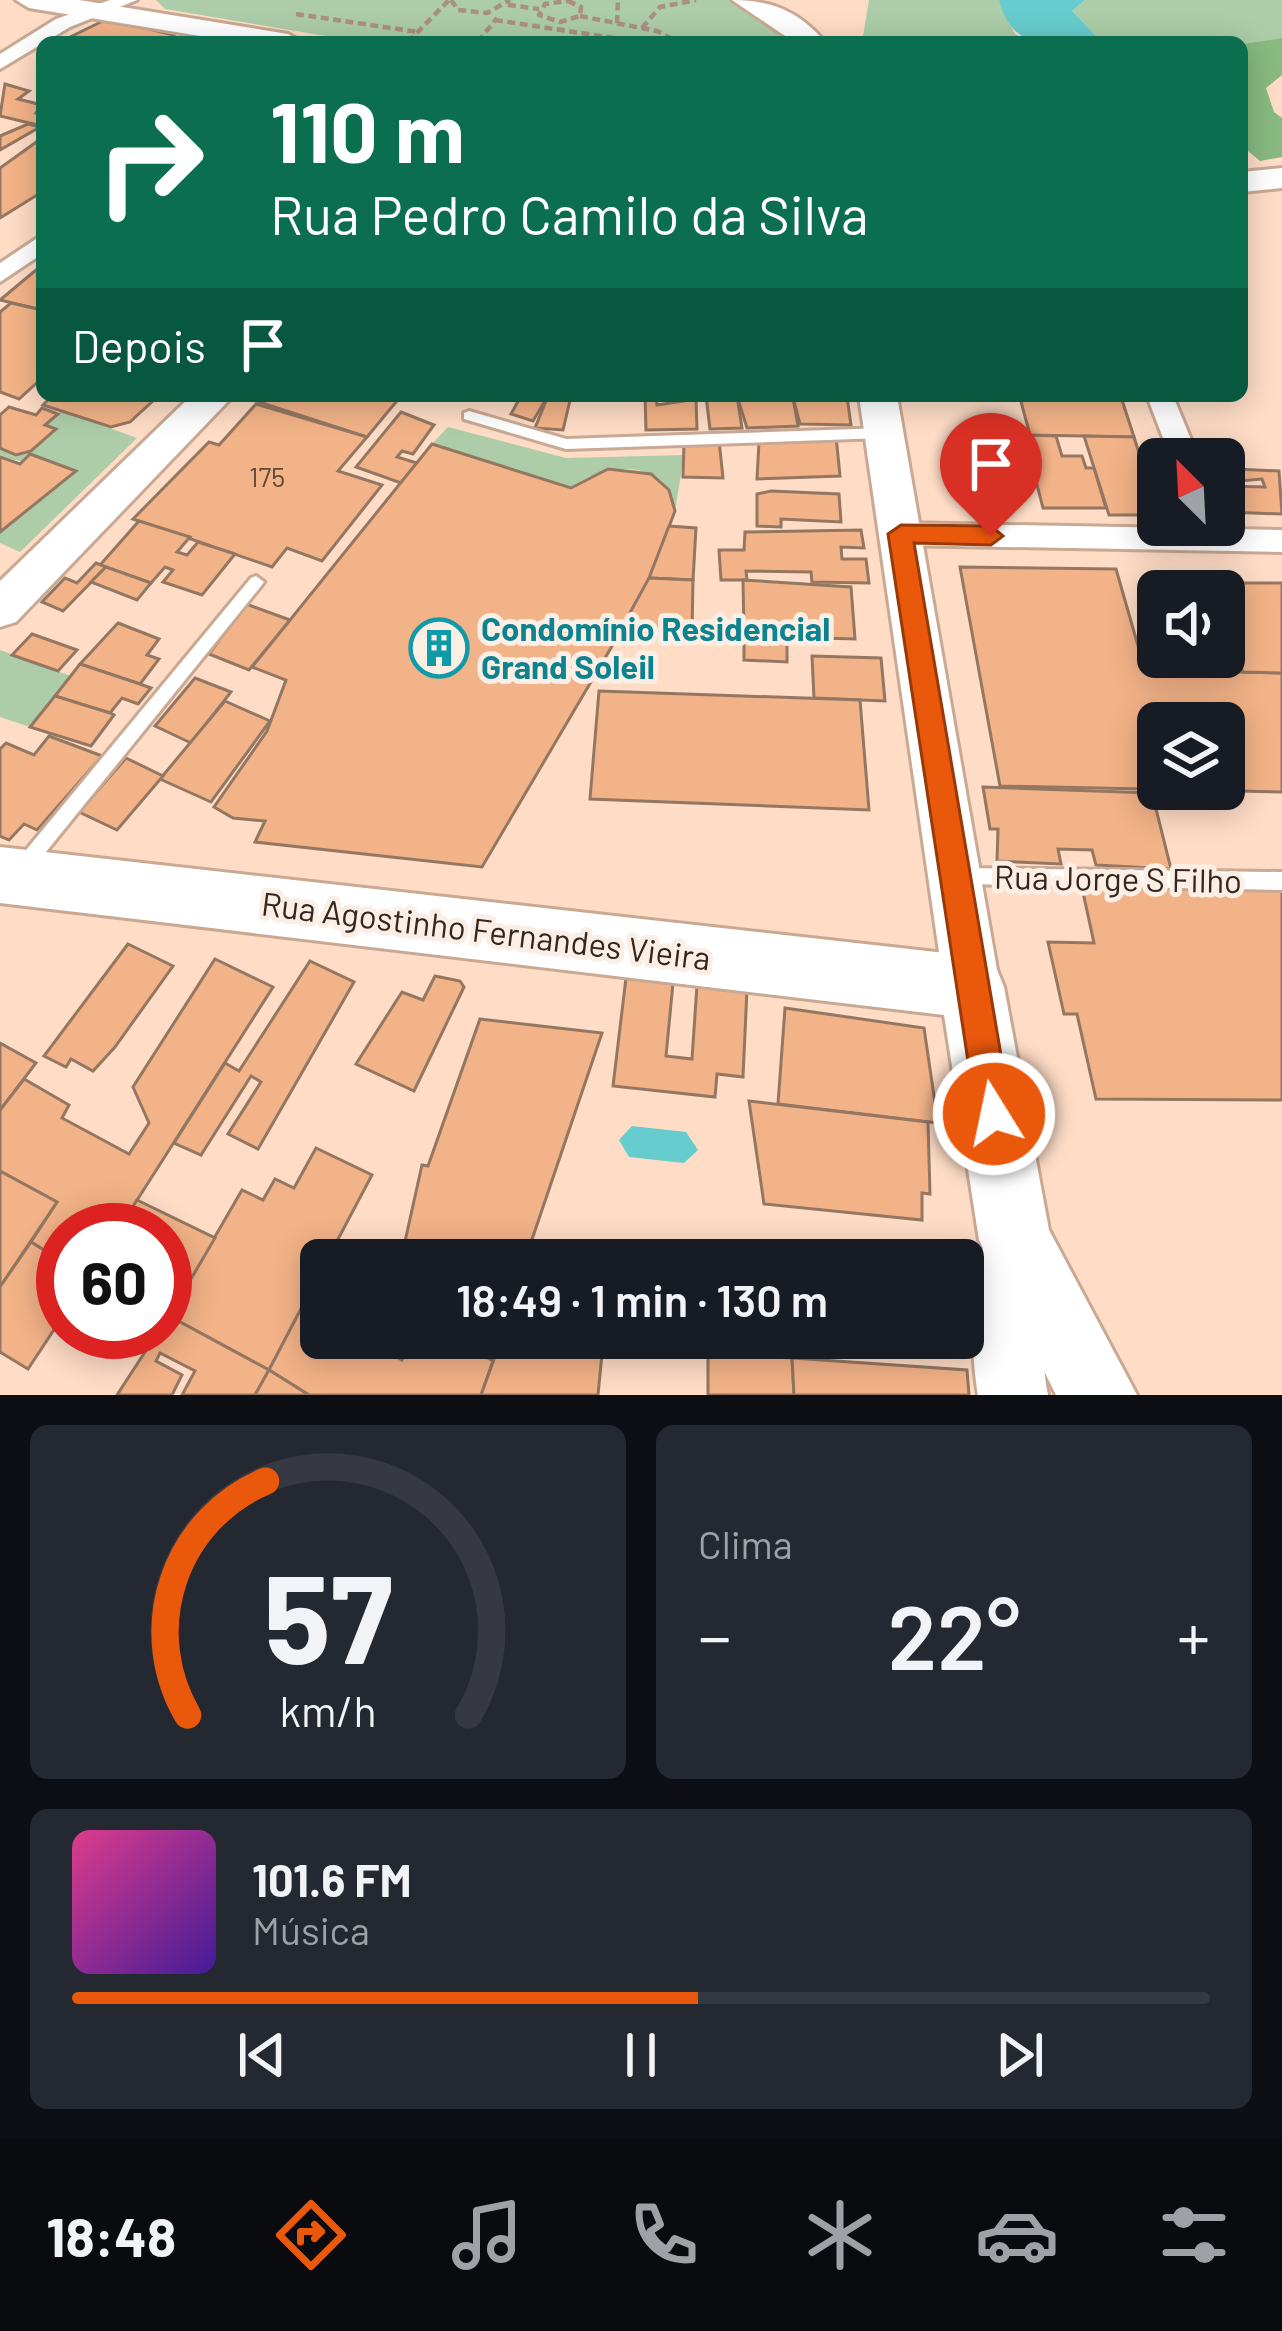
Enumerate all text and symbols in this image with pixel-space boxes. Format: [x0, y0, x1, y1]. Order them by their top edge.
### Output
text: 110 m [270, 79, 465, 180]
icon: right [72, 84, 228, 240]
text: Rua Pedro Camilo da Silva [270, 181, 869, 246]
icon: arrive [230, 312, 296, 378]
text: Depois [72, 318, 206, 372]
pin [940, 413, 1042, 536]
icon: arrive [958, 431, 1024, 497]
north arrow [1137, 438, 1245, 546]
map controls [1137, 438, 1245, 810]
house number: 175 [249, 460, 285, 492]
button: sound [1137, 570, 1245, 678]
place label: Condomínio Residencial Grand Soleil [481, 608, 830, 686]
building icon: Condomínio Residencial Grand Soleil [408, 617, 470, 679]
button: layers [1137, 702, 1245, 810]
street label: Rua Jorge S Filho [994, 856, 1242, 900]
street label: Rua Agostinho Fernandes Vieira [259, 883, 713, 977]
position arrow [931, 1051, 1057, 1177]
speed limit sign: 60 [36, 1203, 192, 1359]
text: 18:49 · 1 min · 130 m [456, 1272, 828, 1326]
text: Clima [698, 1520, 793, 1567]
text: 57 [263, 1539, 393, 1689]
text: 22° [887, 1580, 1021, 1688]
text: − [698, 1595, 731, 1674]
text: + [1177, 1595, 1210, 1674]
text: km/h [279, 1684, 377, 1736]
text: 101.6 FM [252, 1852, 412, 1906]
text: Música [252, 1906, 370, 1953]
icon: previous [229, 2022, 295, 2088]
icon: pause [608, 2022, 674, 2088]
icon: next [987, 2022, 1053, 2088]
icon: directions [269, 2193, 353, 2277]
icon: music [445, 2193, 529, 2277]
icon: phone [622, 2193, 706, 2277]
icon: climate [798, 2193, 882, 2277]
icon: car [975, 2193, 1059, 2277]
icon: filters [1152, 2193, 1236, 2277]
text: 18:48 [46, 2203, 176, 2268]

